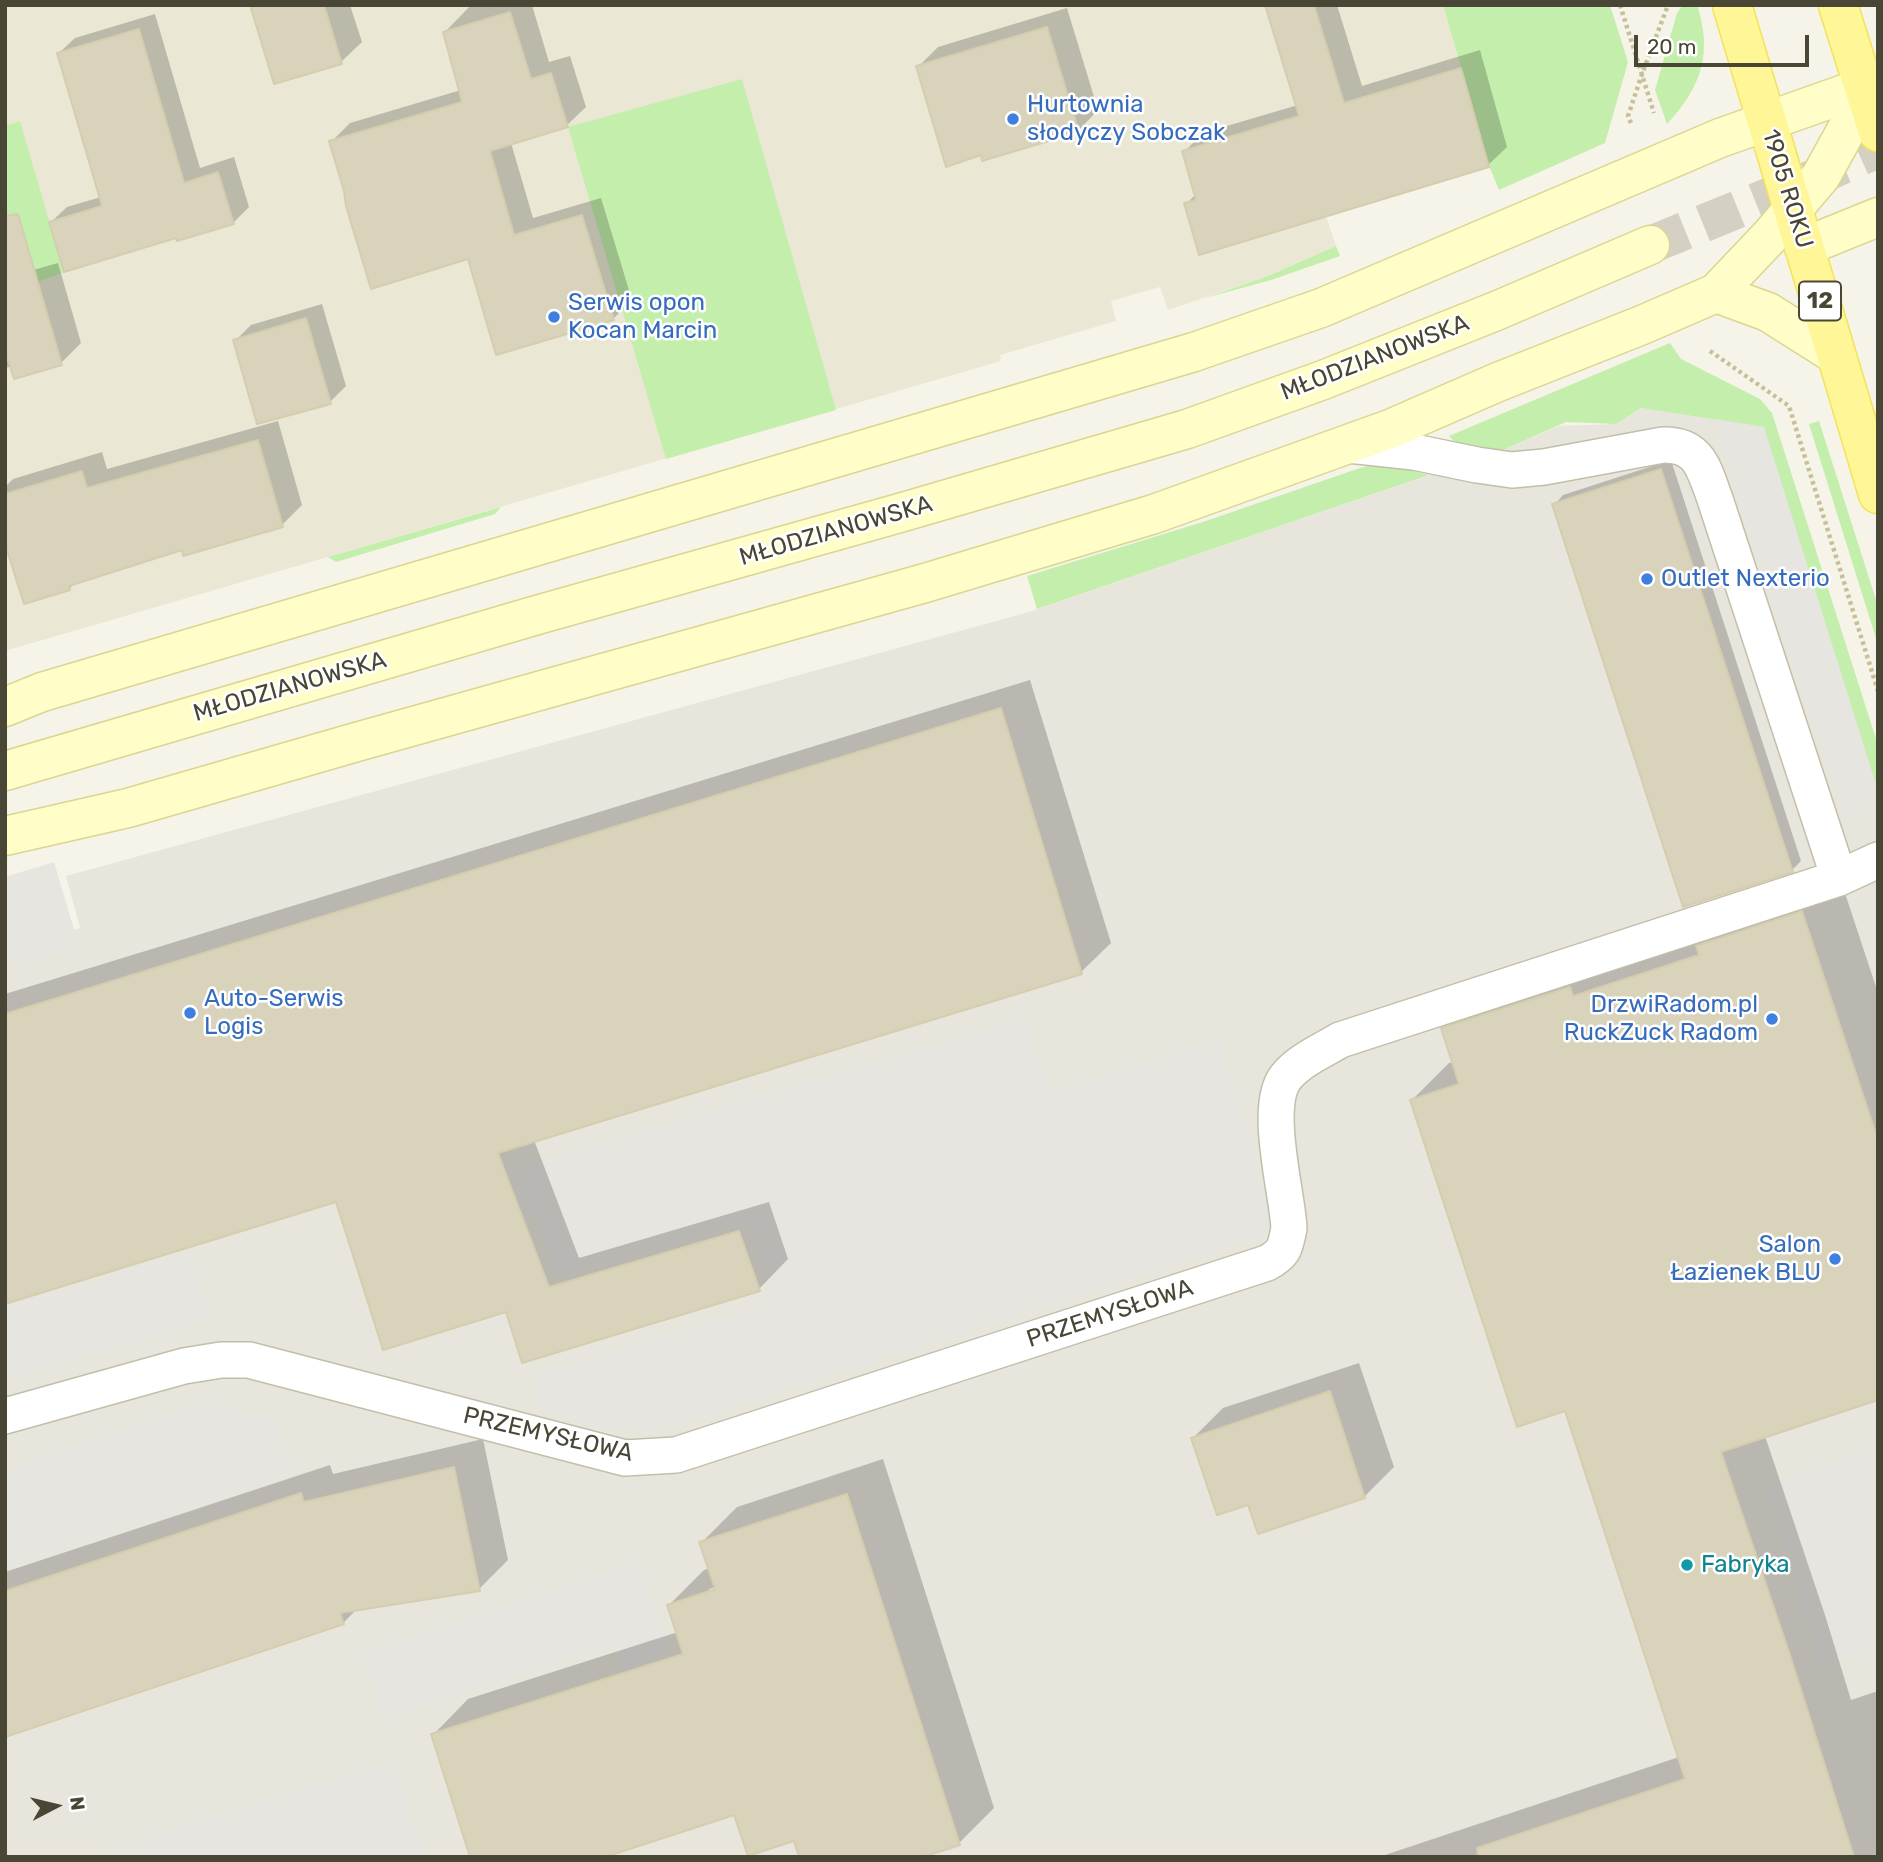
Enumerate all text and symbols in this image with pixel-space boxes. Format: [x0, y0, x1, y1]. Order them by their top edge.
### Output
scale bar [1638, 21, 1813, 65]
text: 20 m [1647, 34, 1696, 59]
place label: Hurtownia słodyczy Sobczak [1027, 91, 1225, 147]
marker: Hurtownia słodyczy Sobczak [1005, 111, 1021, 127]
street label: 1905 ROKU [1755, 126, 1819, 252]
road number: 12 [1799, 282, 1841, 320]
place label: Serwis opon Kocan Marcin [568, 289, 717, 345]
marker: Serwis opon Kocan Marcin [546, 309, 562, 325]
street label: MŁODZIANOWSKA [1277, 309, 1473, 407]
street label: MŁODZIANOWSKA [736, 490, 936, 572]
place label: Outlet Nexterio [1661, 565, 1830, 593]
marker: Outlet Nexterio [1639, 571, 1655, 587]
street label: MŁODZIANOWSKA [190, 646, 390, 728]
place label: Auto-Serwis Logis [204, 985, 344, 1041]
place label: DrzwiRadom.pl RuckZuck Radom [1564, 991, 1758, 1047]
marker: Auto-Serwis Logis [182, 1005, 198, 1021]
marker: DrzwiRadom.pl RuckZuck Radom [1764, 1011, 1780, 1027]
place label: Salon Łazienek BLU [1670, 1231, 1821, 1287]
marker: Salon Łazienek BLU [1827, 1251, 1843, 1267]
street label: PRZEMYSŁOWA [1023, 1274, 1197, 1354]
street label: PRZEMYSŁOWA [460, 1401, 636, 1469]
place label: Fabryka [1701, 1551, 1790, 1579]
marker: Fabryka [1679, 1557, 1695, 1573]
north arrow [21, 1771, 91, 1841]
text: N [65, 1795, 90, 1812]

